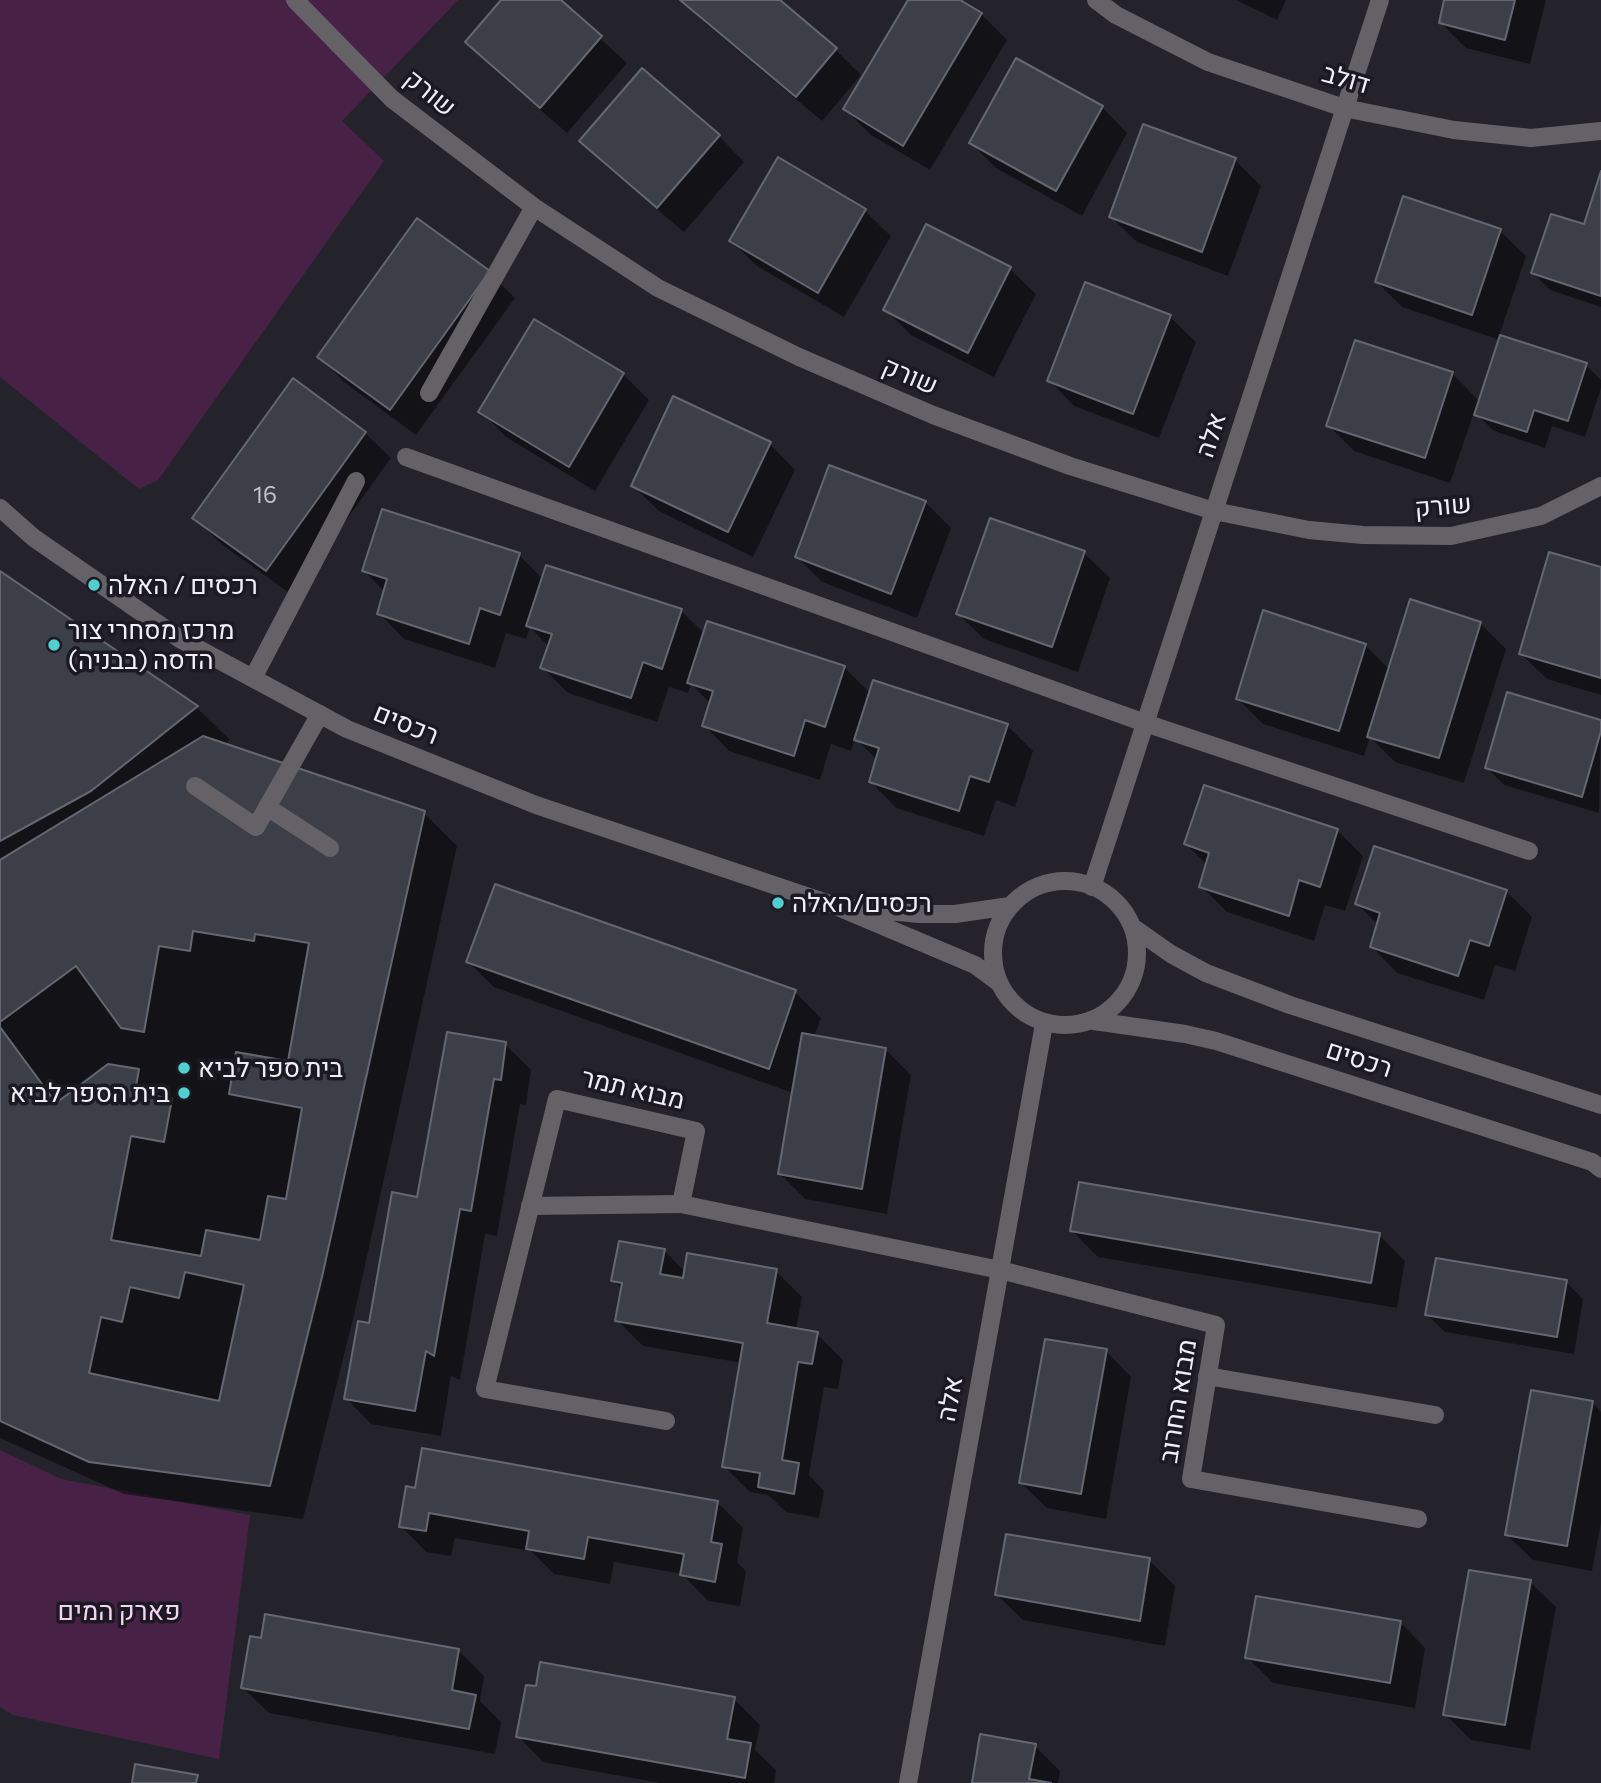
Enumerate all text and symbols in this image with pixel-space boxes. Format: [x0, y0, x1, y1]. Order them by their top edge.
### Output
street label: דולב [1319, 57, 1373, 101]
street label: שורק [398, 63, 462, 123]
street label: שורק [878, 350, 942, 402]
street label: אלה [1189, 409, 1233, 461]
house number: 16 [253, 481, 277, 509]
street label: שורק [1413, 488, 1473, 524]
place label: רכסים / האלה [108, 569, 258, 601]
marker: רכסים / האלה [86, 577, 102, 593]
place label: מרכז מסחרי צור הדסה (בבניה) [68, 614, 234, 676]
marker: מרכז מסחרי צור הדסה (בבניה) [46, 637, 62, 653]
street label: רכסים [369, 697, 443, 751]
place label: רכסים/האלה [792, 887, 932, 919]
marker: רכסים/האלה [770, 895, 786, 911]
street label: רכסים [1322, 1034, 1396, 1084]
place label: בית ספר לביא [198, 1052, 343, 1084]
marker: בית ספר לביא [176, 1060, 192, 1076]
street label: מבוא תמר [578, 1062, 688, 1116]
place label: בית הספר לביא [10, 1077, 170, 1109]
marker: בית הספר לביא [176, 1085, 192, 1101]
street label: מבוא החרוב [1153, 1337, 1203, 1465]
street label: אלה [931, 1374, 969, 1424]
park label: פארק המים [57, 1595, 181, 1627]

